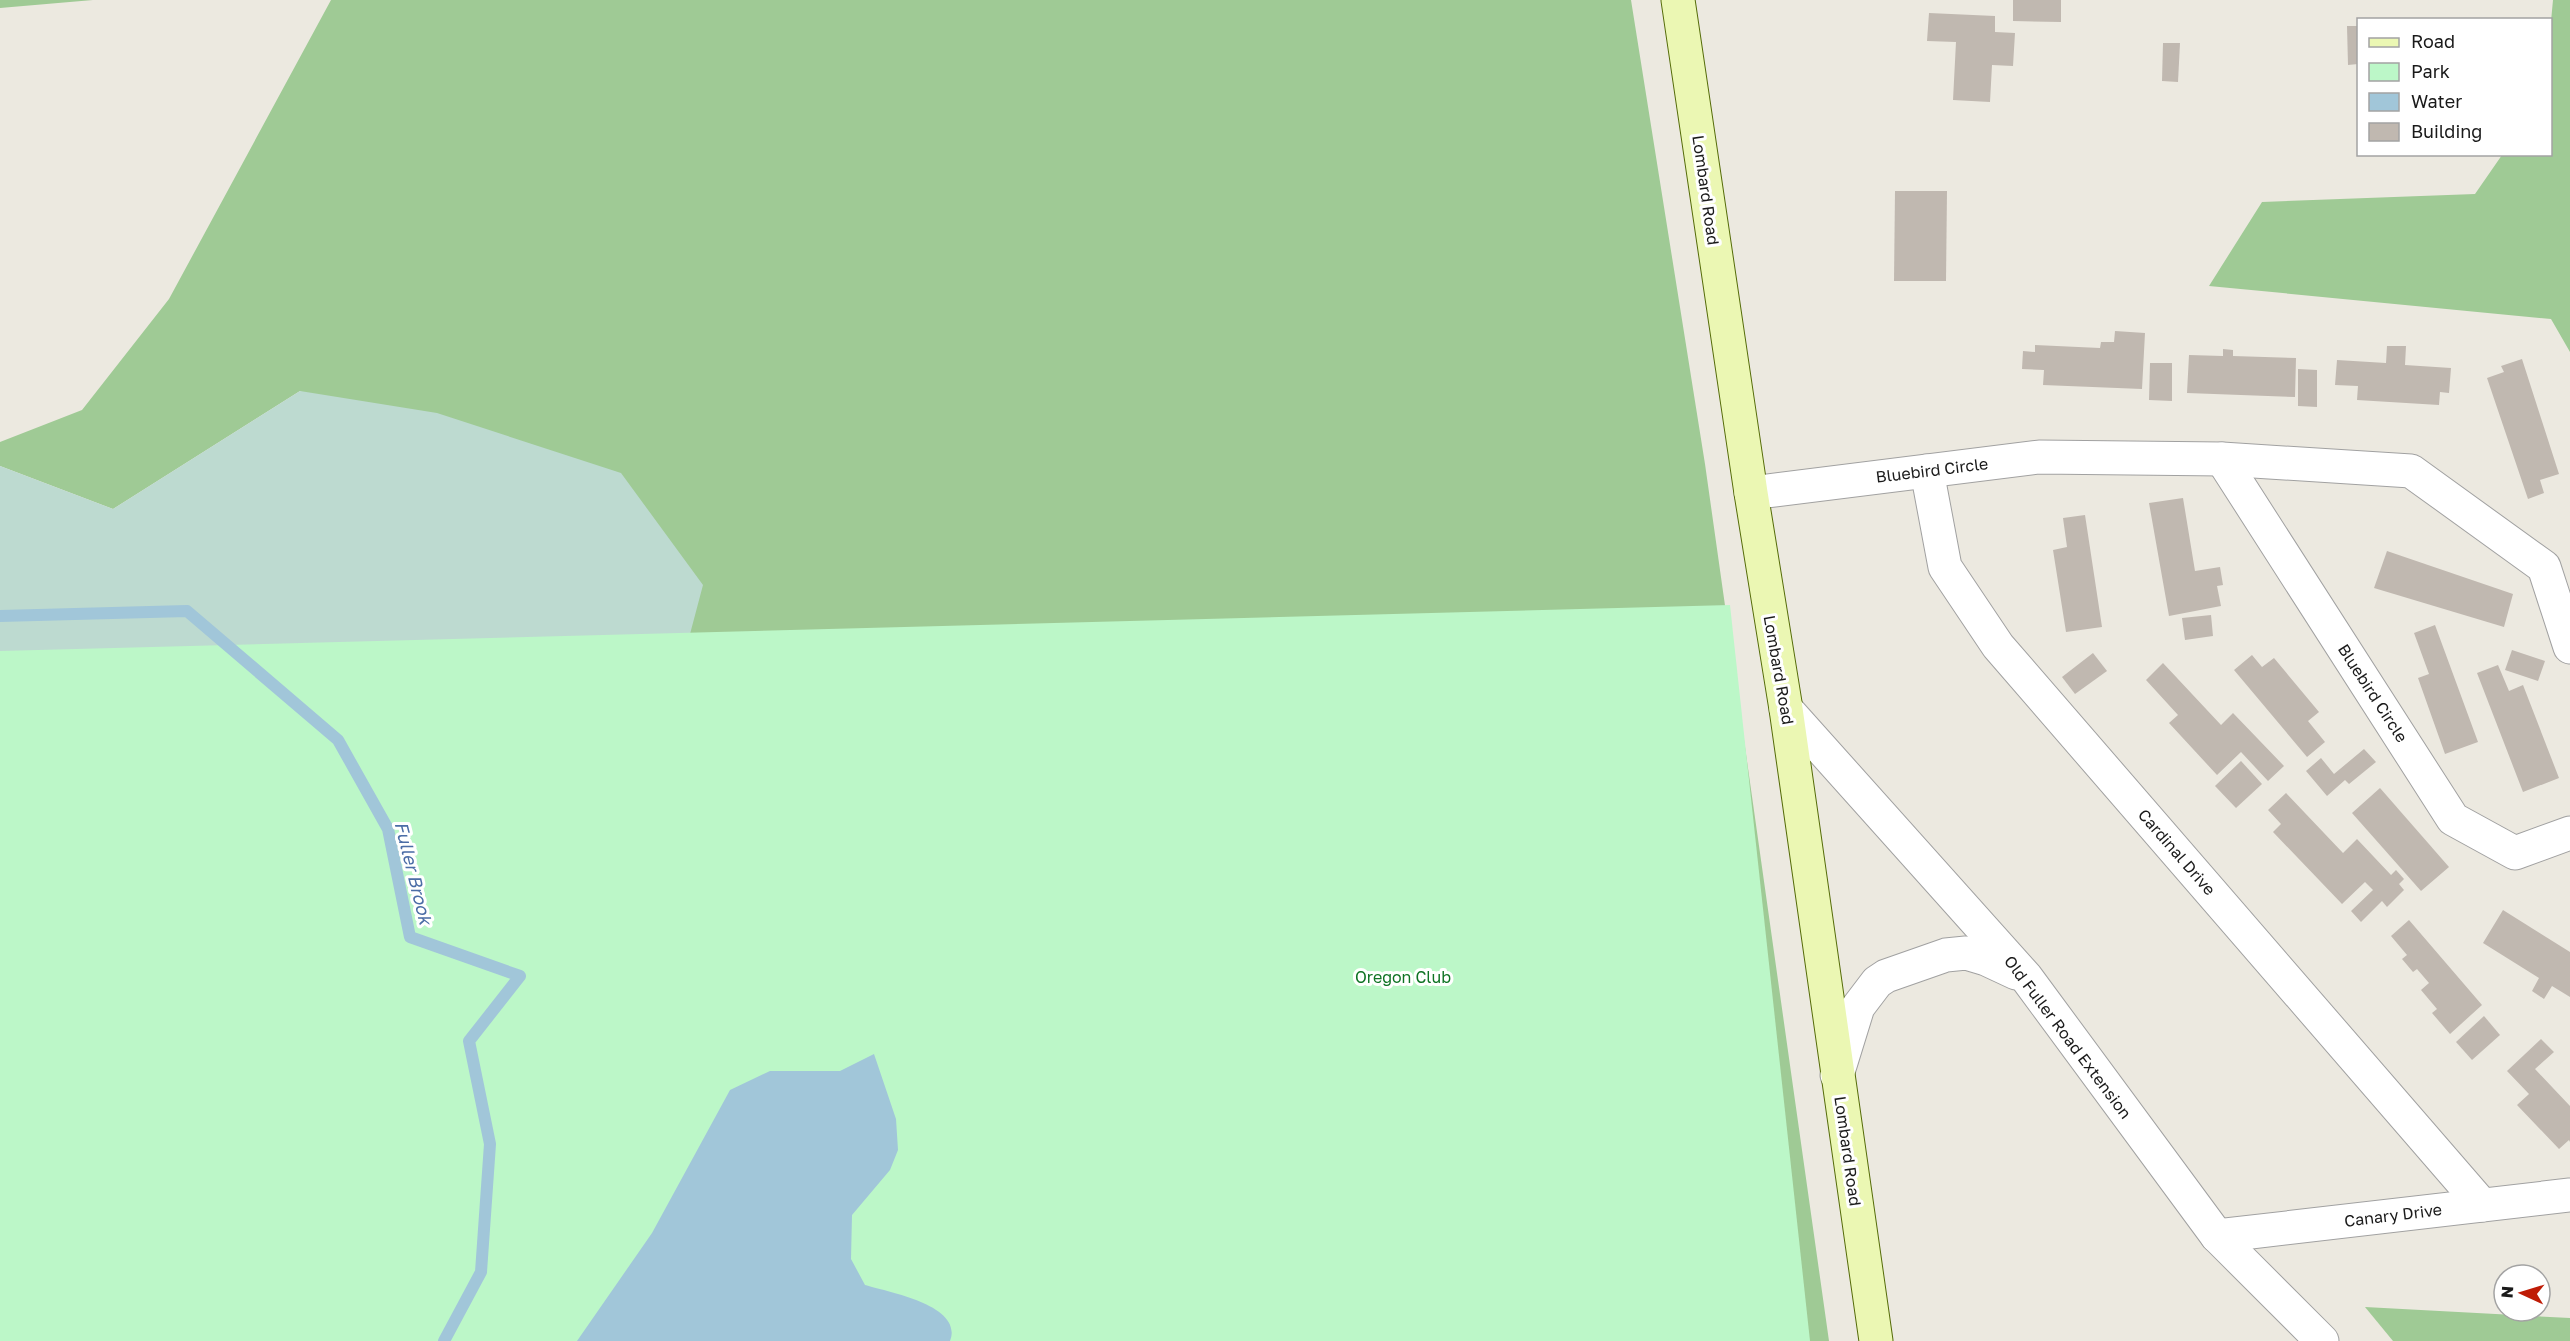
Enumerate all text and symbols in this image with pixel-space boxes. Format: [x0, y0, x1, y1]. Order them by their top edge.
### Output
legend [2357, 18, 2552, 156]
text: Road [2411, 30, 2455, 52]
text: Park [2411, 60, 2450, 82]
text: Water [2411, 90, 2462, 112]
text: Building [2411, 120, 2482, 142]
street label: Lombard Road [1688, 134, 1724, 246]
street label: Bluebird Circle [1875, 453, 1989, 487]
street label: Lombard Road [1760, 614, 1798, 726]
street label: Bluebird Circle [2334, 640, 2412, 746]
street label: Cardinal Drive [2134, 805, 2220, 899]
water label: Fuller Brook [391, 819, 438, 928]
street label: Old Fuller Road Extension [2000, 951, 2136, 1123]
park label: Oregon Club [1355, 967, 1451, 987]
street label: Lombard Road [1830, 1095, 1866, 1207]
street label: Canary Drive [2343, 1199, 2443, 1231]
north arrow [2492, 1263, 2552, 1323]
text: N [2497, 1285, 2517, 1299]

